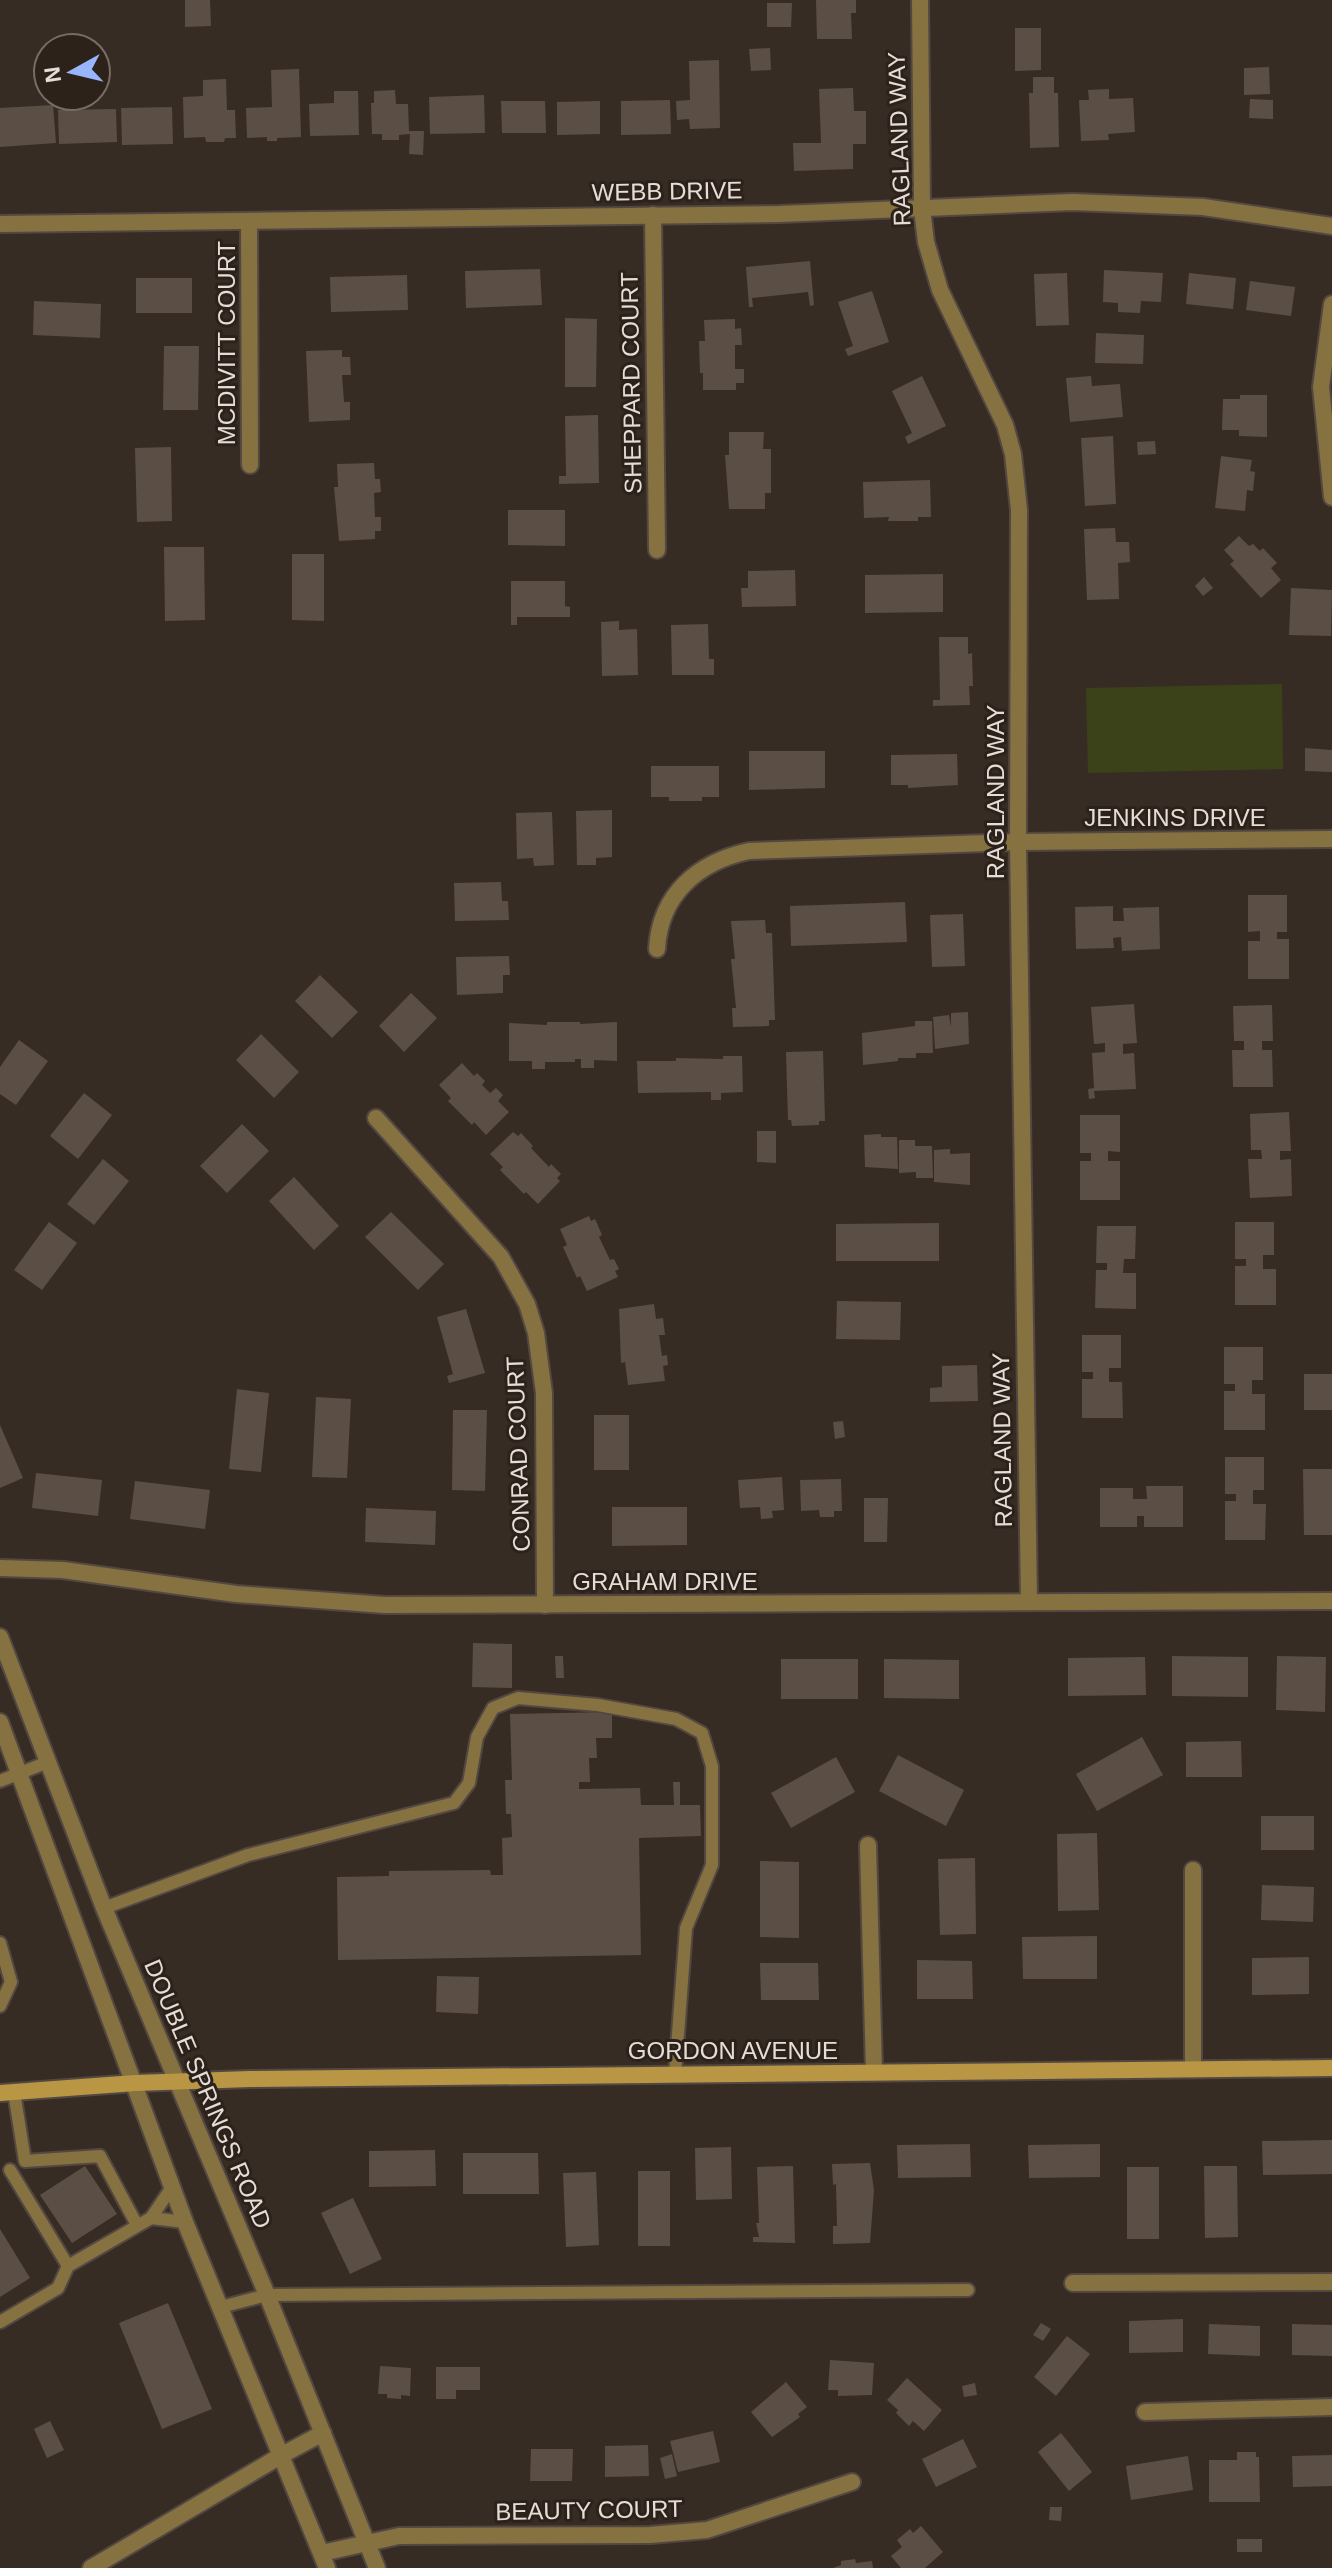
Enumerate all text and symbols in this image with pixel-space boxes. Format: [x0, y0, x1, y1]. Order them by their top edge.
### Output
north arrow [32, 32, 112, 112]
street label: RAGLAND WAY [882, 51, 916, 227]
text: N [39, 65, 66, 84]
street label: WEBB DRIVE [591, 176, 743, 206]
street label: MCDIVITT COURT [213, 240, 240, 445]
street label: SHEPPARD COURT [616, 272, 646, 494]
street label: RAGLAND WAY [982, 705, 1009, 879]
street label: JENKINS DRIVE [1084, 804, 1266, 831]
street label: RAGLAND WAY [987, 1352, 1017, 1528]
street label: CONRAD COURT [501, 1355, 535, 1552]
street label: GRAHAM DRIVE [572, 1568, 758, 1595]
street label: DOUBLE SPRINGS ROAD [139, 1956, 277, 2232]
street label: GORDON AVENUE [628, 2037, 838, 2064]
street label: BEAUTY COURT [495, 2495, 683, 2525]

